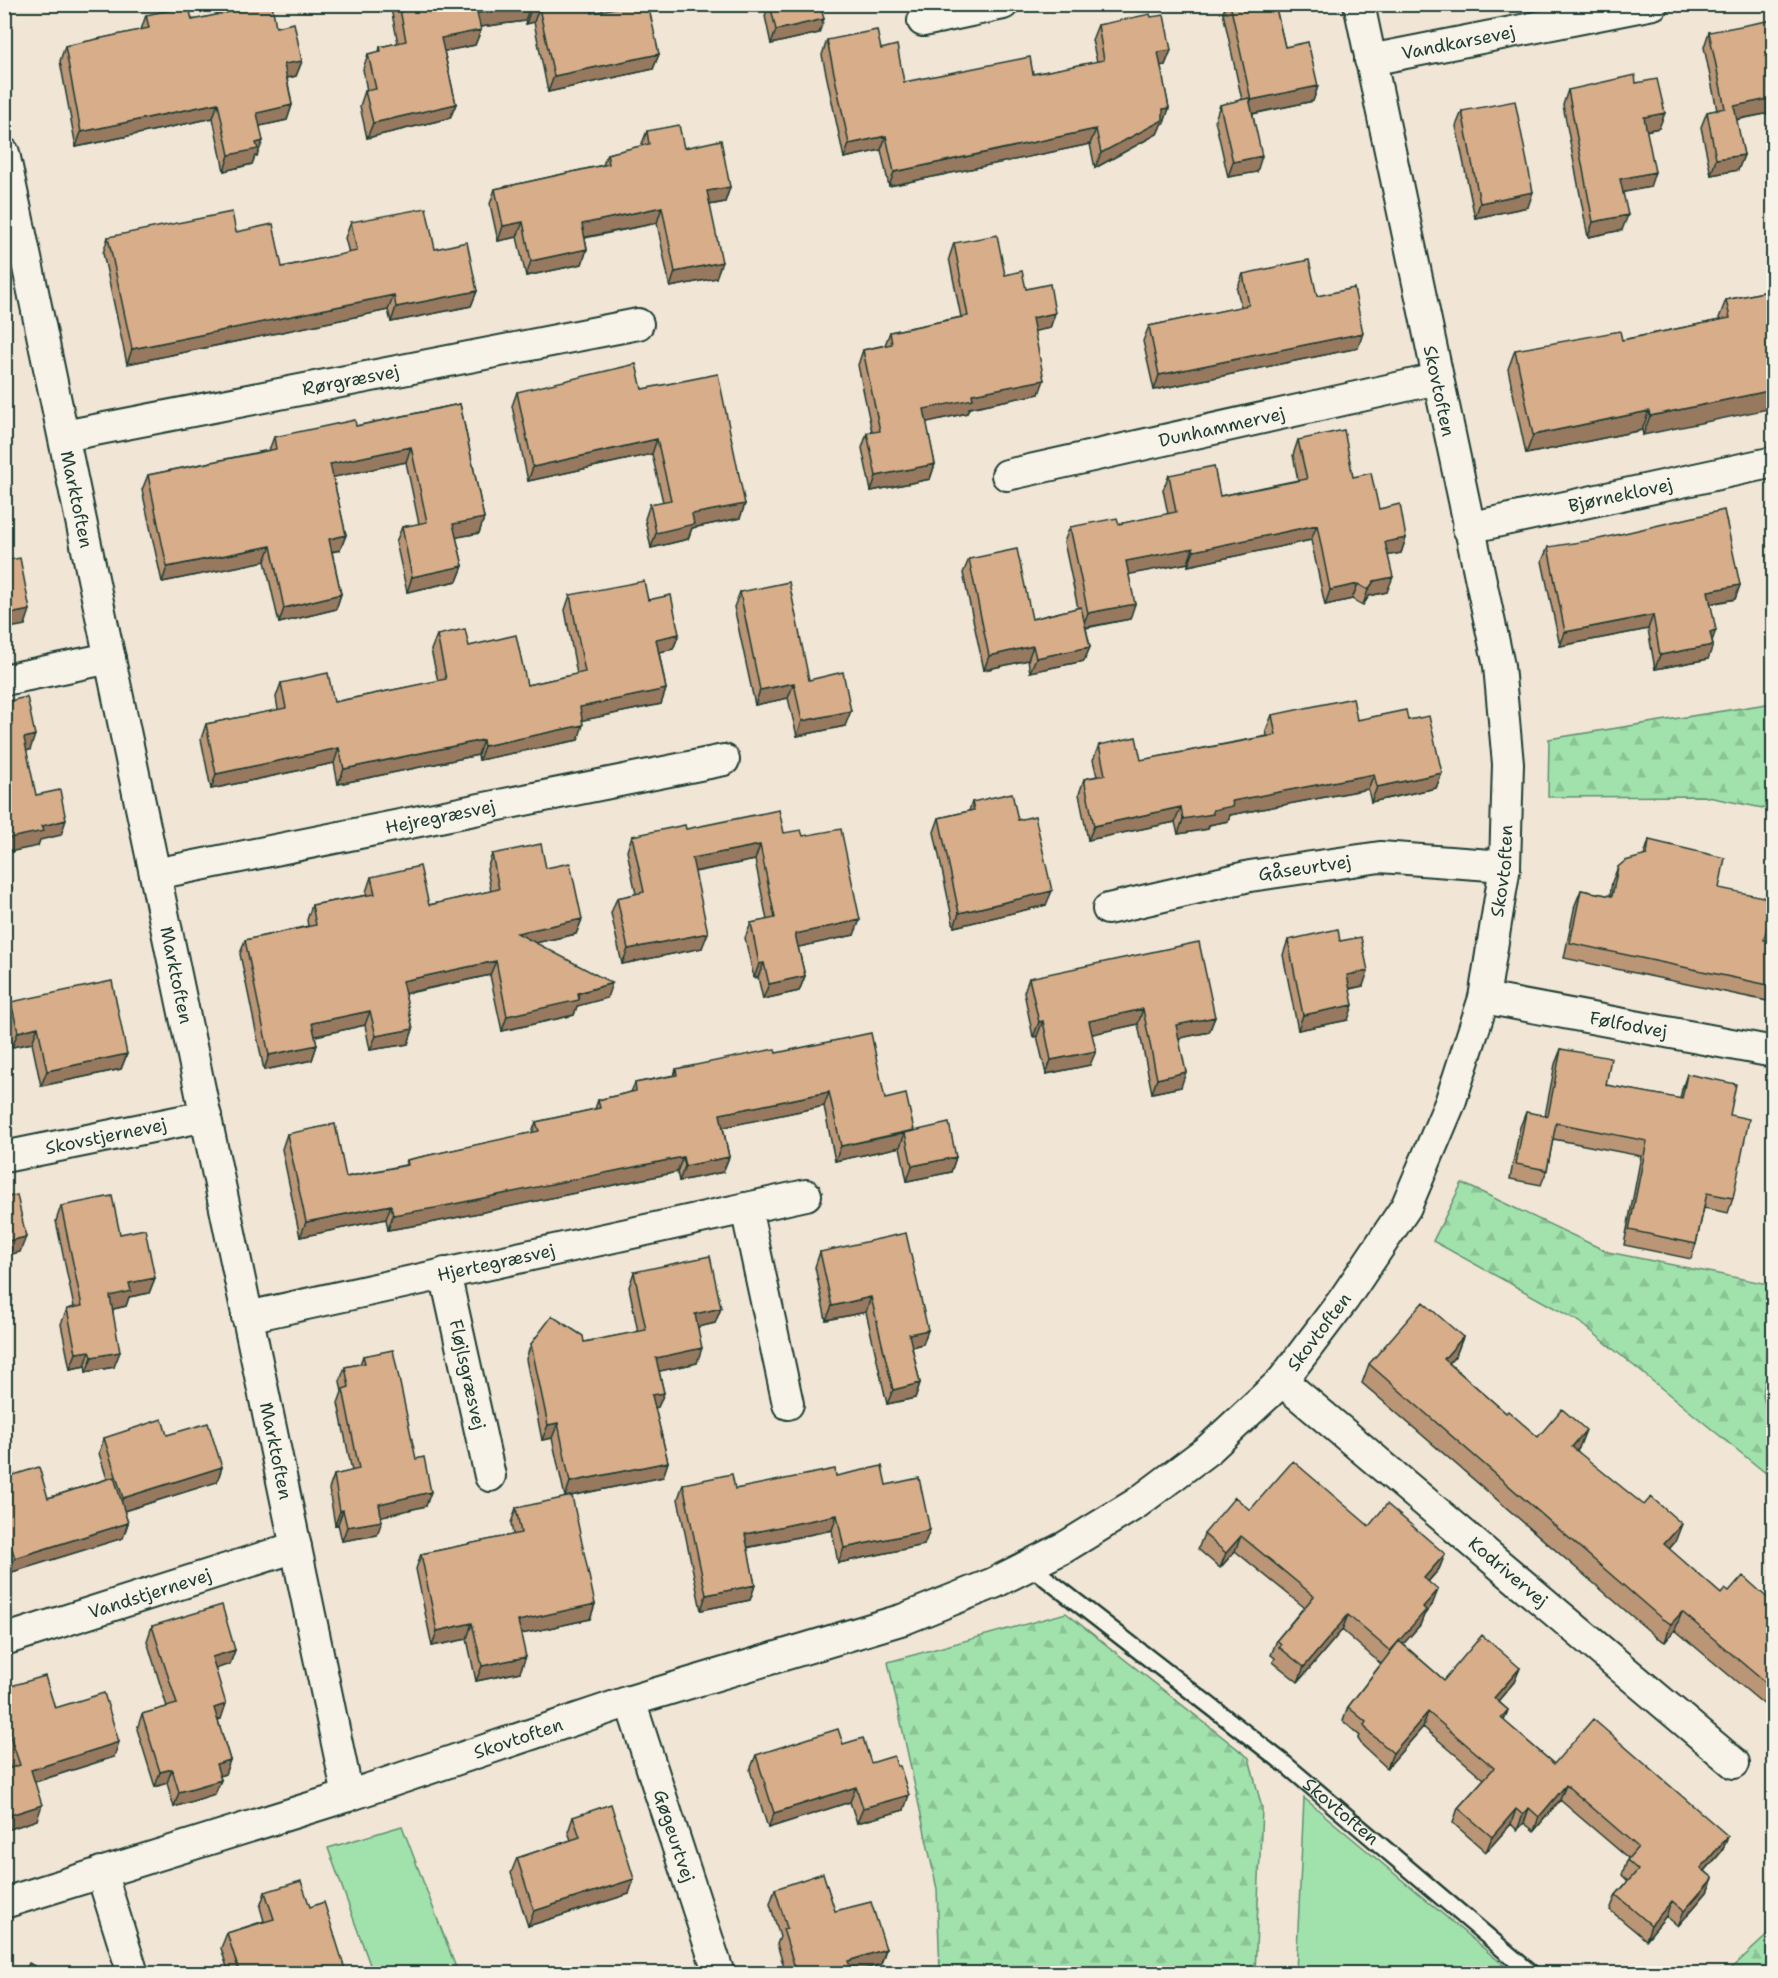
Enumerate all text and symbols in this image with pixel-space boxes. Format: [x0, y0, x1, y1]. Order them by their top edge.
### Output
street label: Vandkarsevej [1399, 20, 1517, 65]
street label: Skovtoften [1418, 343, 1460, 439]
street label: Rørgræsvej [300, 359, 401, 401]
street label: Dunhammervej [1156, 401, 1287, 453]
street label: Marktoften [55, 449, 98, 550]
street label: Bjørneklovej [1566, 472, 1675, 518]
street label: Hejregræsvej [383, 794, 497, 840]
street label: Skovtoften [1485, 825, 1518, 919]
street label: Gåseurtvej [1257, 849, 1353, 887]
street label: Marktoften [154, 924, 198, 1026]
street label: Følfodvej [1588, 1006, 1669, 1044]
street label: Skovstjernevej [43, 1112, 169, 1160]
street label: Hjertegræsvej [435, 1238, 557, 1287]
street label: Skovtoften [1282, 1288, 1357, 1376]
street label: Fløjlsgræsvej [444, 1317, 491, 1432]
street label: Marktoften [254, 1400, 298, 1502]
street label: Kodrivervej [1463, 1531, 1553, 1613]
street label: Vandstjernevej [85, 1563, 214, 1624]
street label: Skovtoften [471, 1712, 566, 1765]
street label: Skovtoften [1298, 1772, 1384, 1851]
street label: Gøgeurtvej [648, 1787, 700, 1885]

